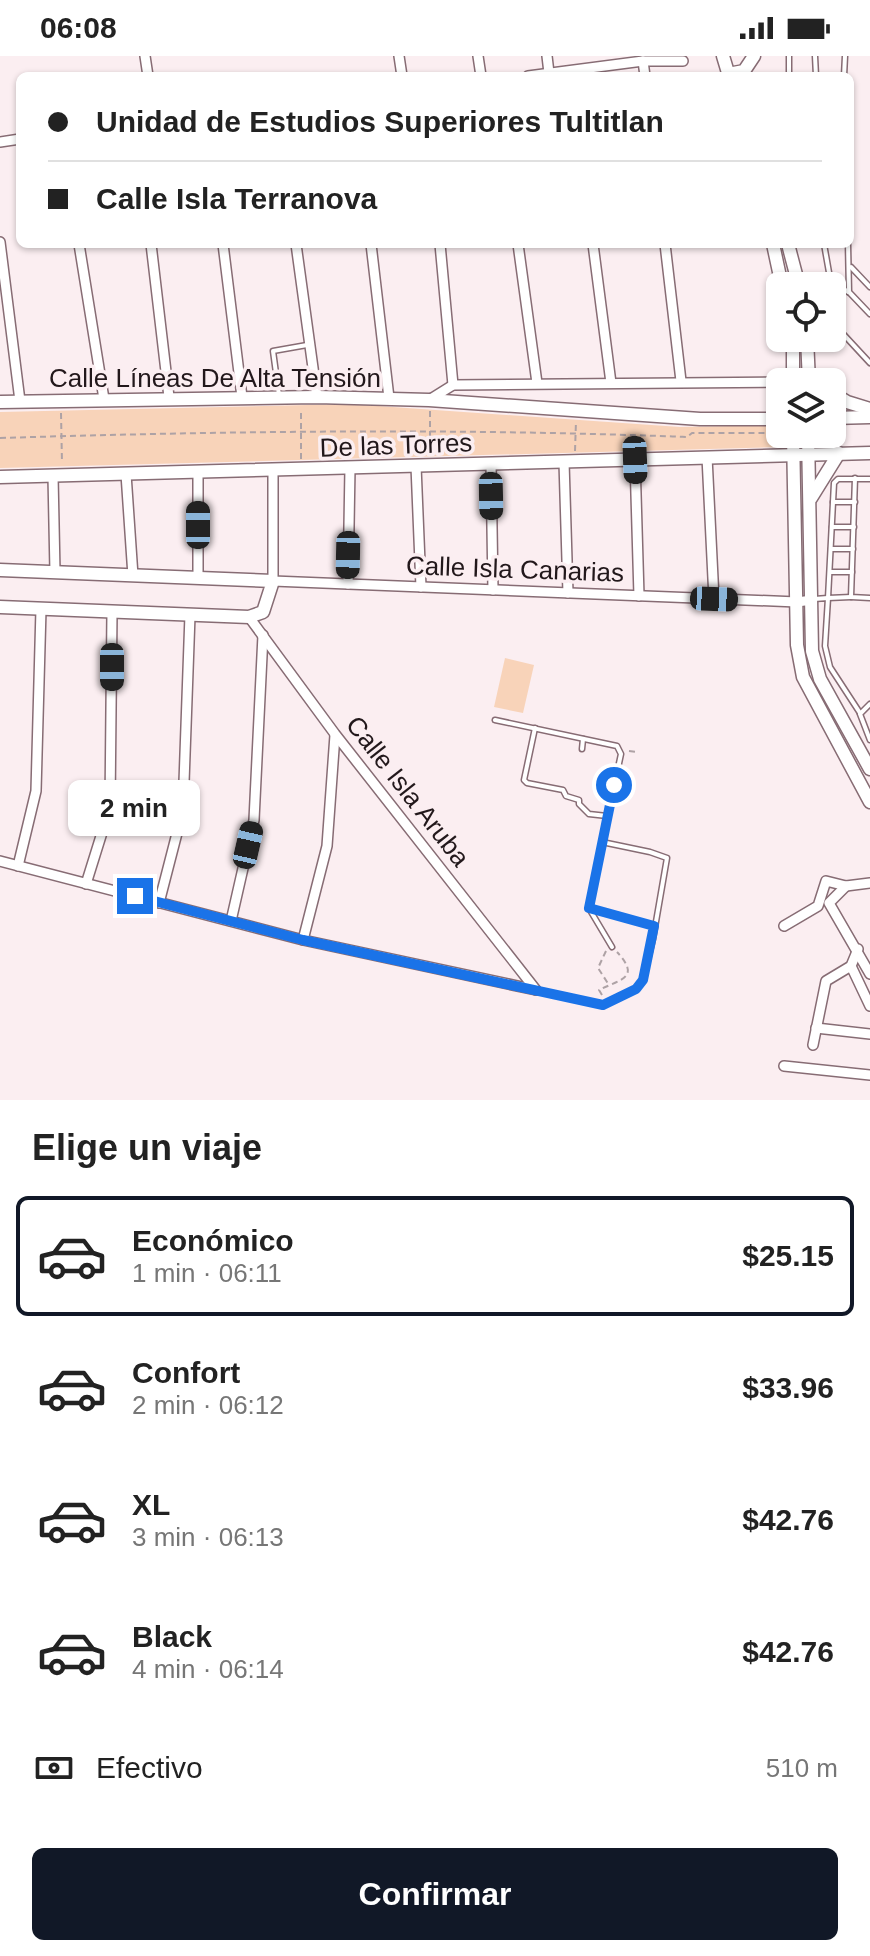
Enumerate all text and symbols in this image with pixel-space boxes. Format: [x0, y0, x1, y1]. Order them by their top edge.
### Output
text: 06:08 [40, 11, 117, 44]
text: Unidad de Estudios Superiores Tultitlan [96, 105, 664, 138]
text: Calle Isla Terranova [96, 182, 377, 215]
map controls [766, 272, 846, 448]
button: locate [766, 272, 846, 352]
street label: Calle Líneas De Alta Tensión [49, 363, 381, 393]
button: layers [766, 368, 846, 448]
street label: De las Torres [319, 427, 473, 463]
car [622, 436, 648, 484]
car [479, 472, 503, 520]
car [186, 501, 210, 549]
car [336, 531, 360, 579]
street label: Calle Isla Canarias [405, 550, 625, 588]
car [690, 586, 738, 612]
car [100, 643, 124, 691]
street label: Calle Isla Aruba [340, 710, 476, 872]
route start [596, 767, 632, 803]
callout: 2 min [69, 780, 201, 836]
text: 2 min [100, 793, 168, 823]
car [231, 819, 265, 871]
route end [117, 878, 153, 914]
text: Elige un viaje [32, 1127, 262, 1168]
icon: car [36, 1220, 108, 1292]
text: Económico [132, 1224, 294, 1257]
text: $25.15 [742, 1239, 834, 1272]
text: 1 min · 06:11 [132, 1258, 282, 1288]
icon: car [36, 1352, 108, 1424]
text: Confort [132, 1356, 240, 1389]
text: $33.96 [742, 1371, 834, 1404]
text: 2 min · 06:12 [132, 1390, 284, 1420]
icon: car [36, 1484, 108, 1556]
text: XL [132, 1488, 170, 1521]
text: $42.76 [742, 1503, 834, 1536]
text: 3 min · 06:13 [132, 1522, 284, 1552]
icon: car [36, 1616, 108, 1688]
text: Black [132, 1620, 212, 1653]
text: $42.76 [742, 1635, 834, 1668]
text: 4 min · 06:14 [132, 1654, 284, 1684]
icon: cash [32, 1746, 76, 1790]
text: Efectivo [96, 1751, 203, 1784]
text: 510 m [766, 1753, 838, 1783]
button: Confirmar [32, 1848, 838, 1940]

